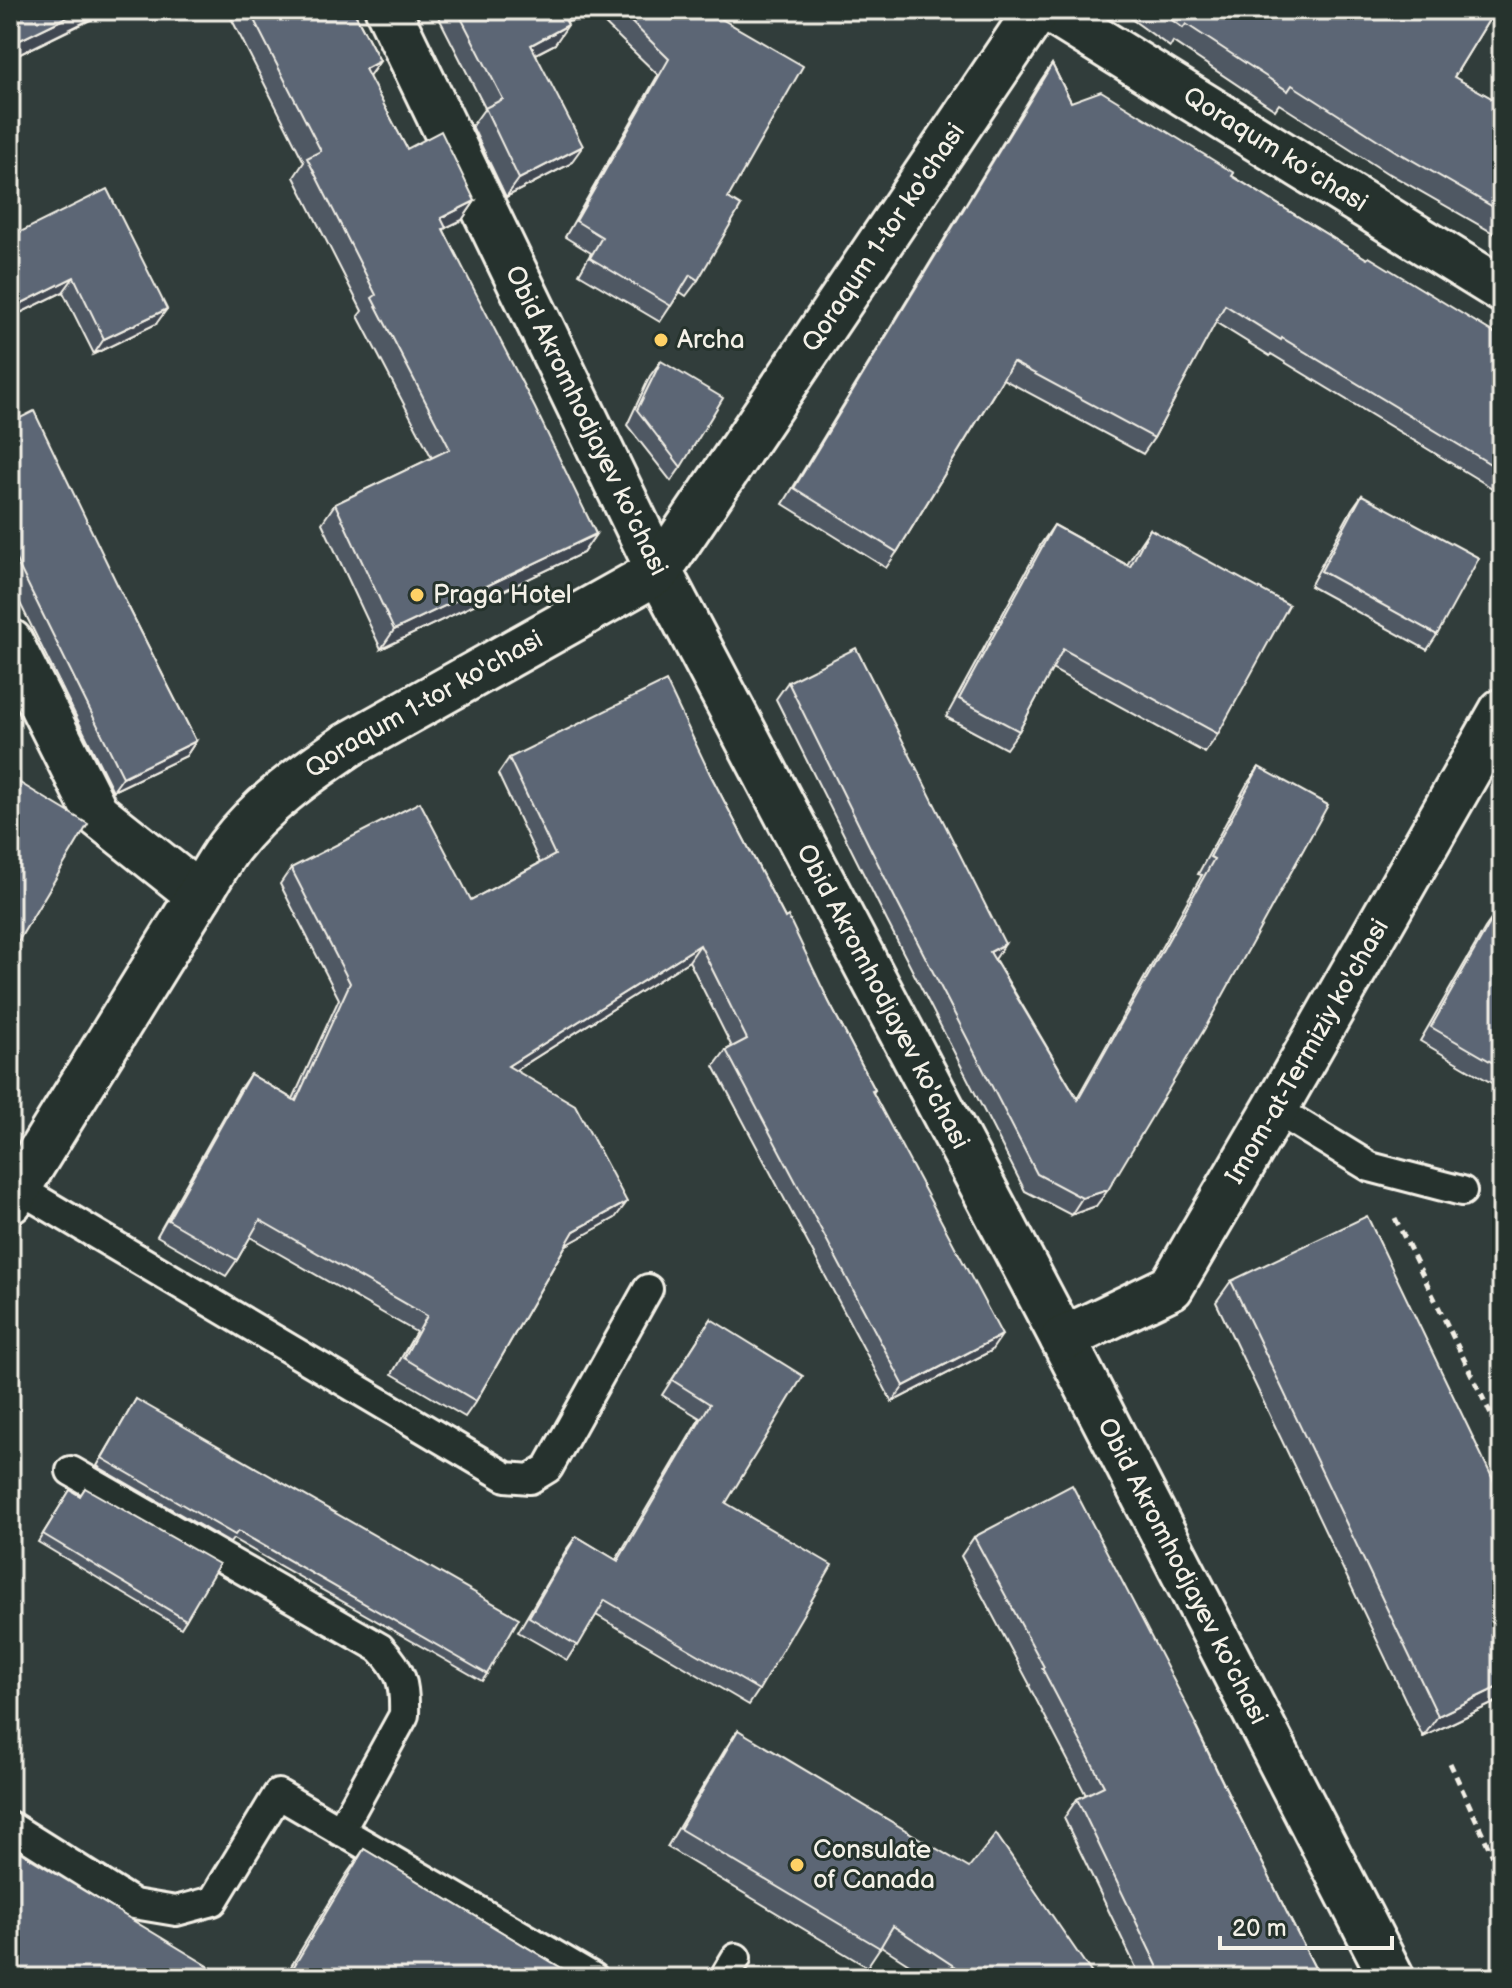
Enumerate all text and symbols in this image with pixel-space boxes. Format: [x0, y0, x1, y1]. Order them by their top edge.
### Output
street label: Qoraqum koʻchasi [1177, 81, 1373, 219]
street label: Qoraqum 1-tor ko'chasi [796, 118, 972, 358]
street label: Obid Akromhodjayev ko'chasi [498, 261, 674, 581]
place label: Archa [677, 325, 745, 356]
marker: Archa [652, 331, 670, 349]
place label: Praga Hotel [433, 580, 572, 611]
marker: Praga Hotel [408, 586, 426, 604]
street label: Qoraqum 1-tor ko'chasi [299, 624, 548, 785]
street label: Obid Akromhodjayev ko'chasi [790, 839, 976, 1154]
street label: Imom-at-Termiziy ko'chasi [1219, 913, 1396, 1190]
street label: Obid Akromhodjayev ko'chasi [1091, 1413, 1274, 1730]
place label: Consulate of Canada [813, 1835, 935, 1896]
marker: Consulate of Canada [788, 1856, 806, 1874]
scale bar [1220, 1900, 1392, 1950]
text: 20 m [1232, 1914, 1287, 1943]

